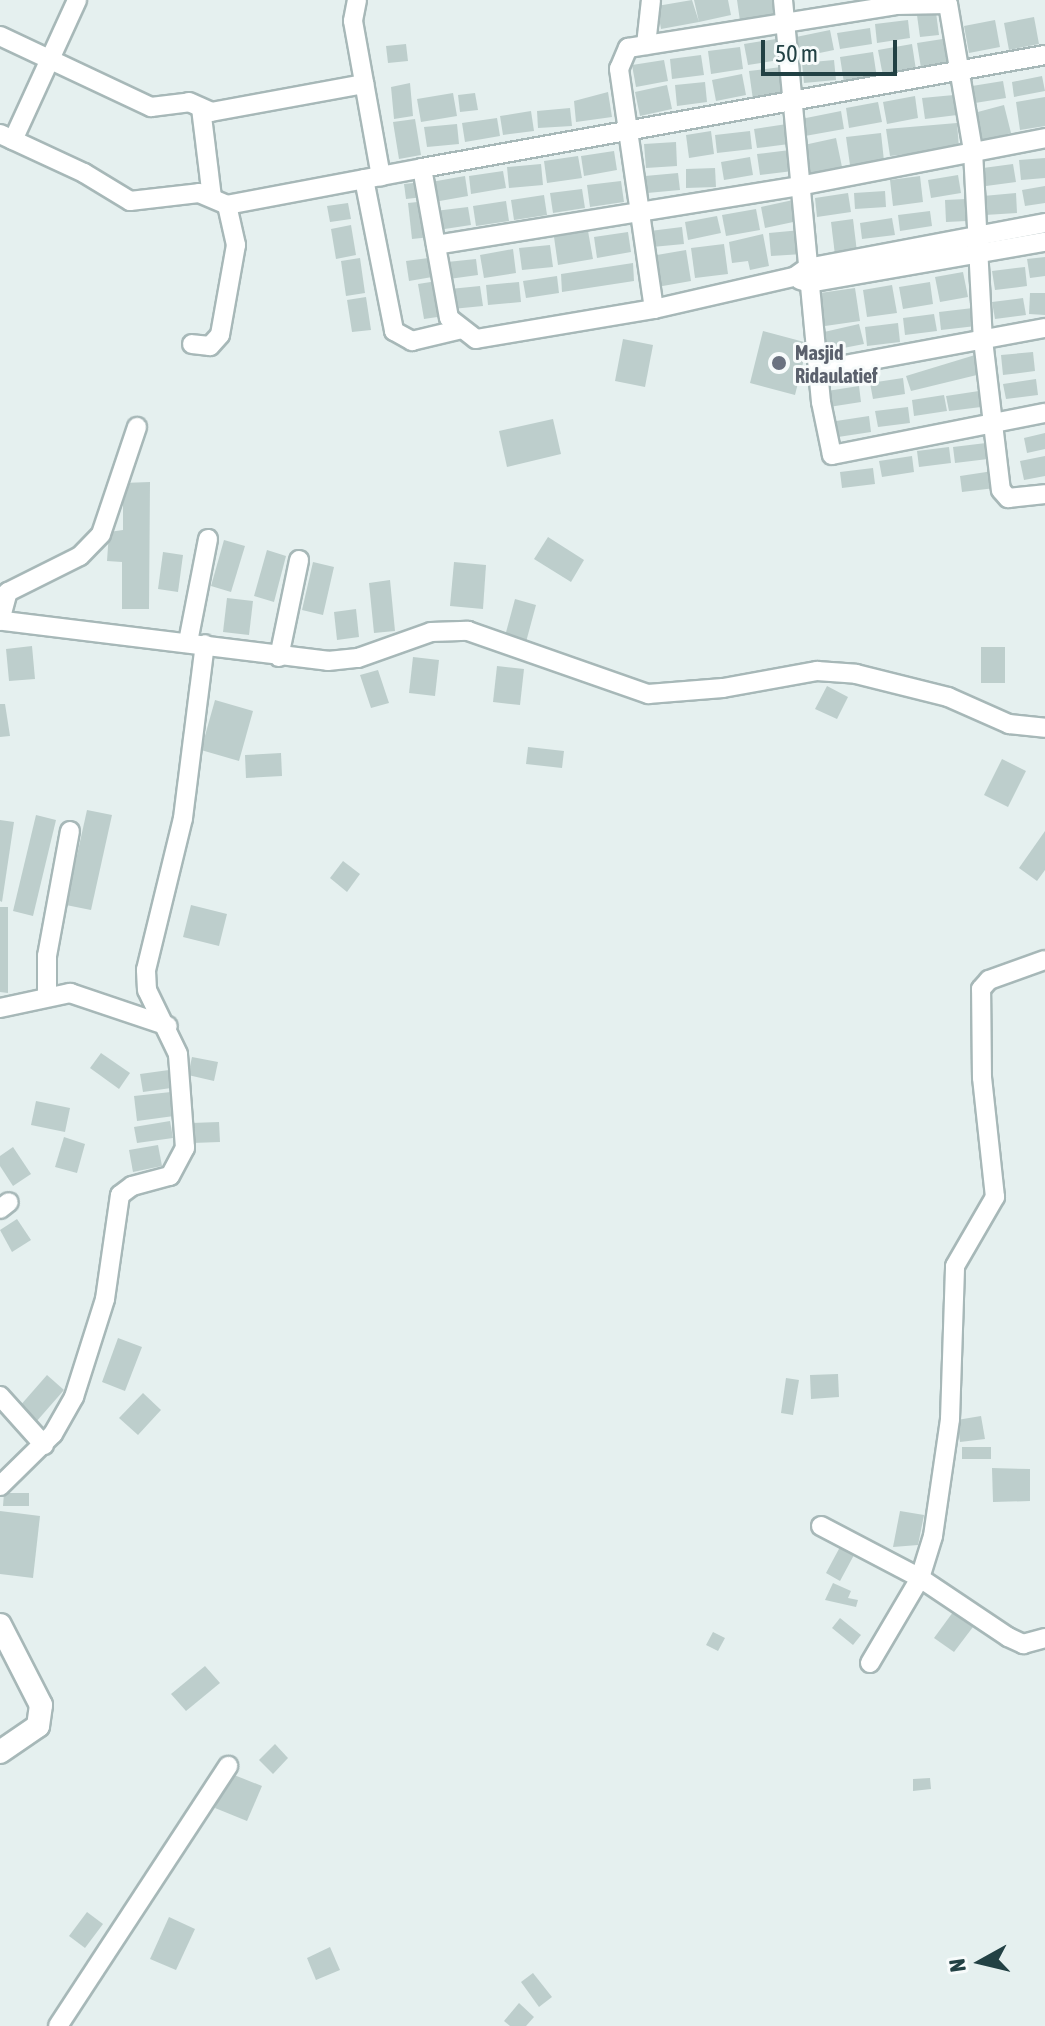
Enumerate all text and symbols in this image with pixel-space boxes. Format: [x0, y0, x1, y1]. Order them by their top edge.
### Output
scale bar [765, 24, 901, 74]
text: 50 m [775, 40, 818, 67]
place label: Masjid Ridaulatief [795, 340, 878, 387]
marker: Masjid Ridaulatief [770, 354, 788, 372]
north arrow [941, 1922, 1021, 2002]
text: N [943, 1957, 971, 1974]

